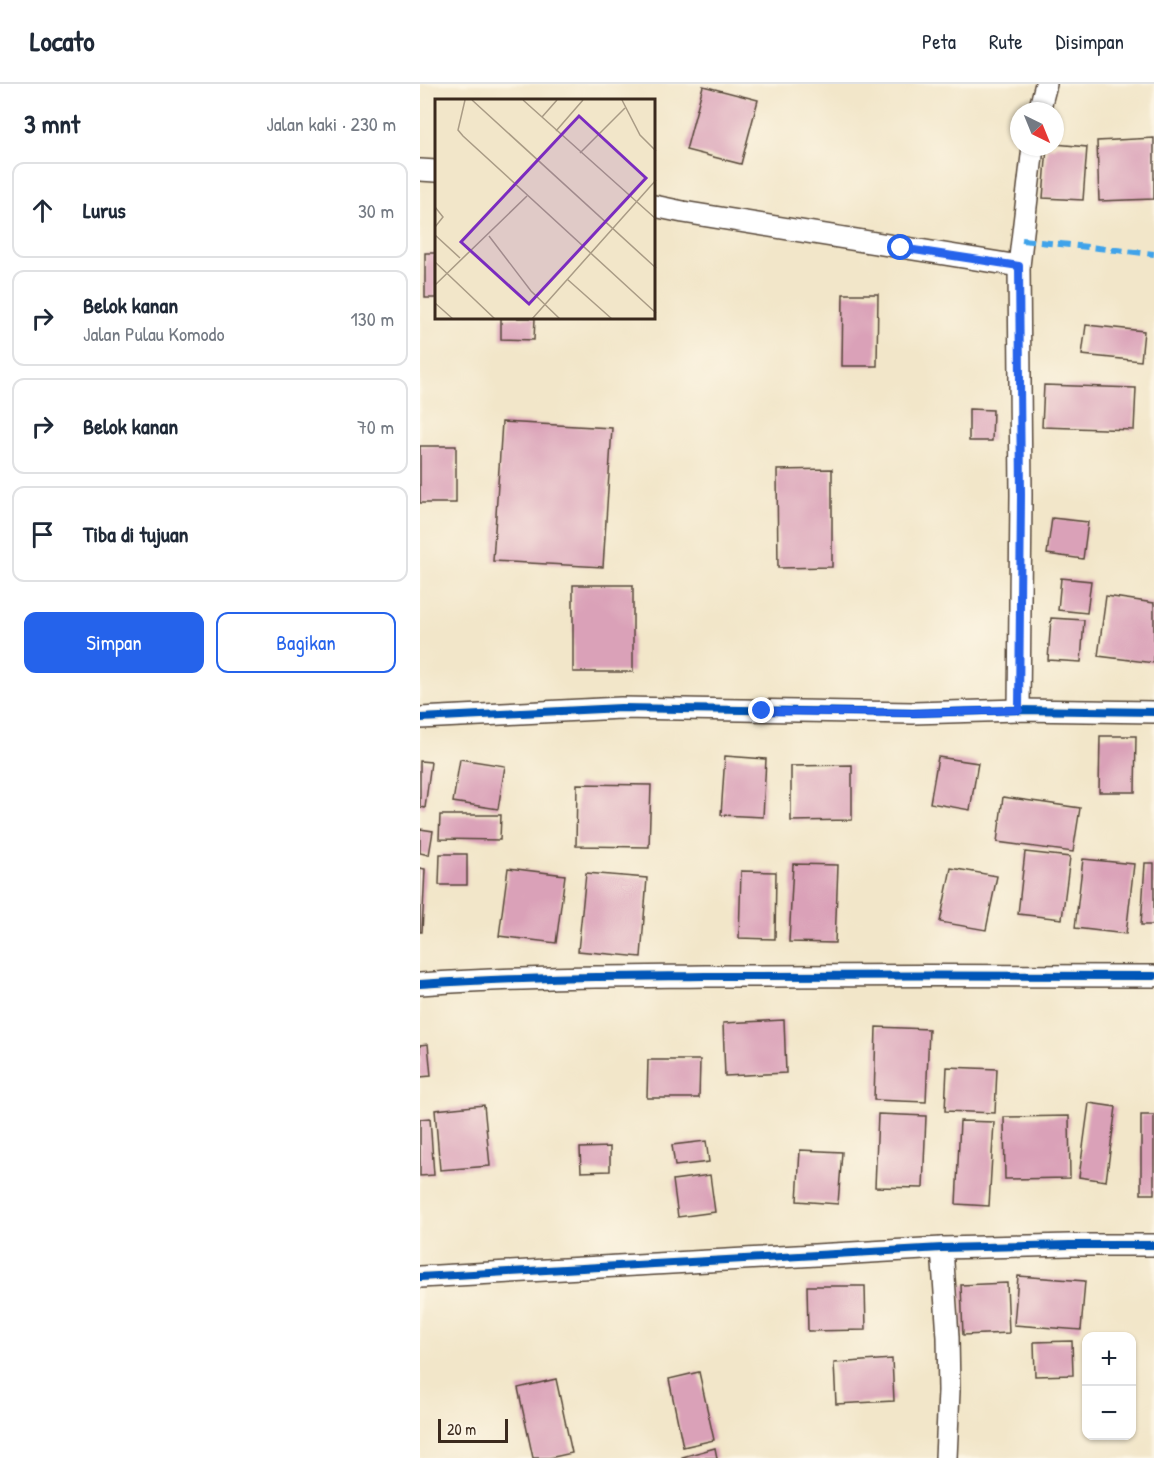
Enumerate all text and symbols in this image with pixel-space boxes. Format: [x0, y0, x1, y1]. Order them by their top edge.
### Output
text: Locato [30, 22, 94, 60]
text: Peta [922, 27, 956, 56]
text: Rute [989, 27, 1023, 56]
text: Disimpan [1056, 27, 1124, 56]
inset map [435, 99, 656, 320]
north arrow [1010, 102, 1064, 156]
text: 3 mnt [24, 106, 80, 141]
text: Jalan kaki · 230 m [266, 110, 396, 137]
icon: ahead [26, 194, 59, 227]
text: Lurus [83, 195, 126, 225]
text: 30 m [358, 197, 394, 224]
route start [887, 234, 913, 260]
text: Belok kanan [83, 290, 178, 320]
icon: right [26, 302, 59, 335]
text: 130 m [351, 305, 394, 332]
text: Jalan Pulau Komodo [83, 320, 224, 347]
icon: right [26, 410, 59, 443]
text: Belok kanan [83, 411, 178, 441]
text: 70 m [357, 413, 394, 440]
icon: arrive [26, 518, 59, 551]
text: Tiba di tujuan [83, 519, 188, 549]
button: Simpan [24, 612, 204, 673]
button: Bagikan [216, 612, 396, 673]
route end [748, 697, 774, 723]
map controls [1082, 1332, 1136, 1440]
button: + [1082, 1332, 1136, 1386]
button: − [1082, 1386, 1136, 1440]
scale bar [438, 1416, 508, 1444]
text: 20 m [447, 1418, 476, 1440]

